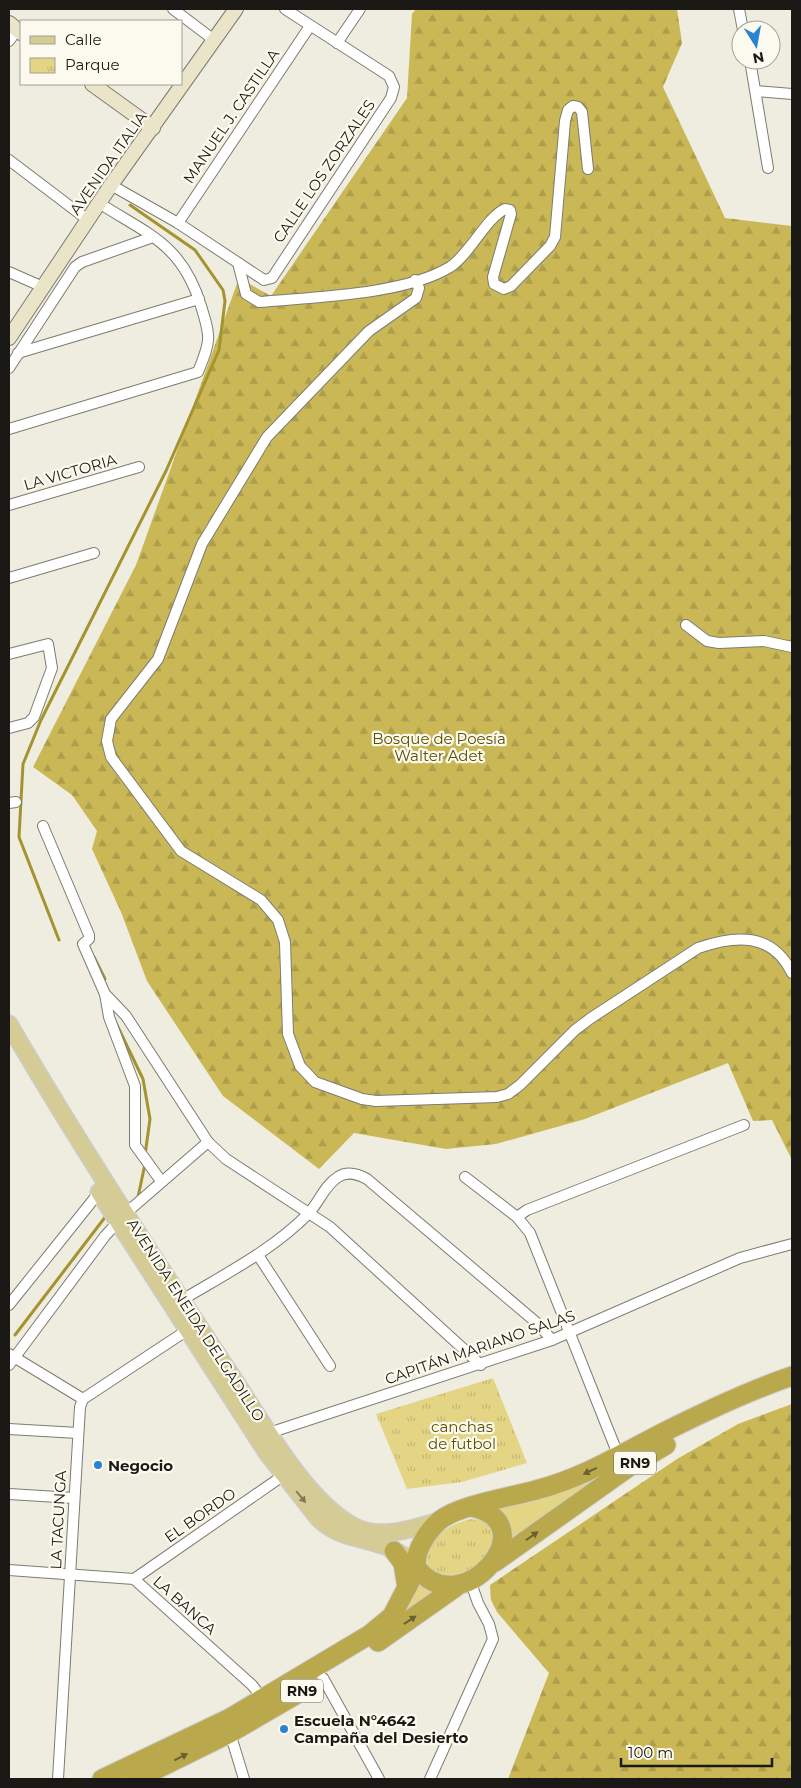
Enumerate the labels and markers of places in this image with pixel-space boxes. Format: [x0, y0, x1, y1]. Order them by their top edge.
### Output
place label: Negocio [108, 1456, 173, 1475]
marker: Negocio [92, 1459, 104, 1471]
place label: Escuela N°4642 Campaña del Desierto [294, 1711, 468, 1747]
marker: Escuela N°4642 Campaña del Desierto [278, 1723, 290, 1735]

